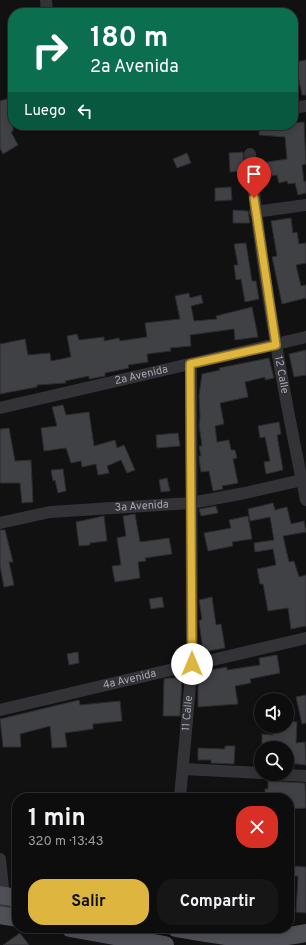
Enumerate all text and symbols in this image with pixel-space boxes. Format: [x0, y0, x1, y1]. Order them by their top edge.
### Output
text: 180 m [90, 21, 168, 57]
icon: right [24, 24, 76, 76]
text: 2a Avenida [90, 56, 179, 79]
icon: left [74, 100, 96, 122]
text: Luego [24, 102, 66, 121]
pin [237, 157, 271, 198]
icon: arrive [243, 163, 265, 185]
street label: 12 Calle [271, 355, 292, 395]
street label: 2a Avenida [113, 362, 169, 388]
street label: 3a Avenida [114, 497, 169, 515]
position arrow [171, 643, 213, 685]
street label: 4a Avenida [101, 666, 158, 693]
map controls [254, 693, 294, 781]
button: sound [254, 693, 294, 733]
street label: 11 Calle [179, 695, 196, 732]
button: search [254, 741, 294, 781]
text: 1 min [28, 804, 86, 834]
button: close [236, 806, 278, 848]
text: 320 m · 13:43 [28, 834, 104, 850]
button: Salir [28, 879, 149, 925]
button: Compartir [157, 879, 278, 925]

